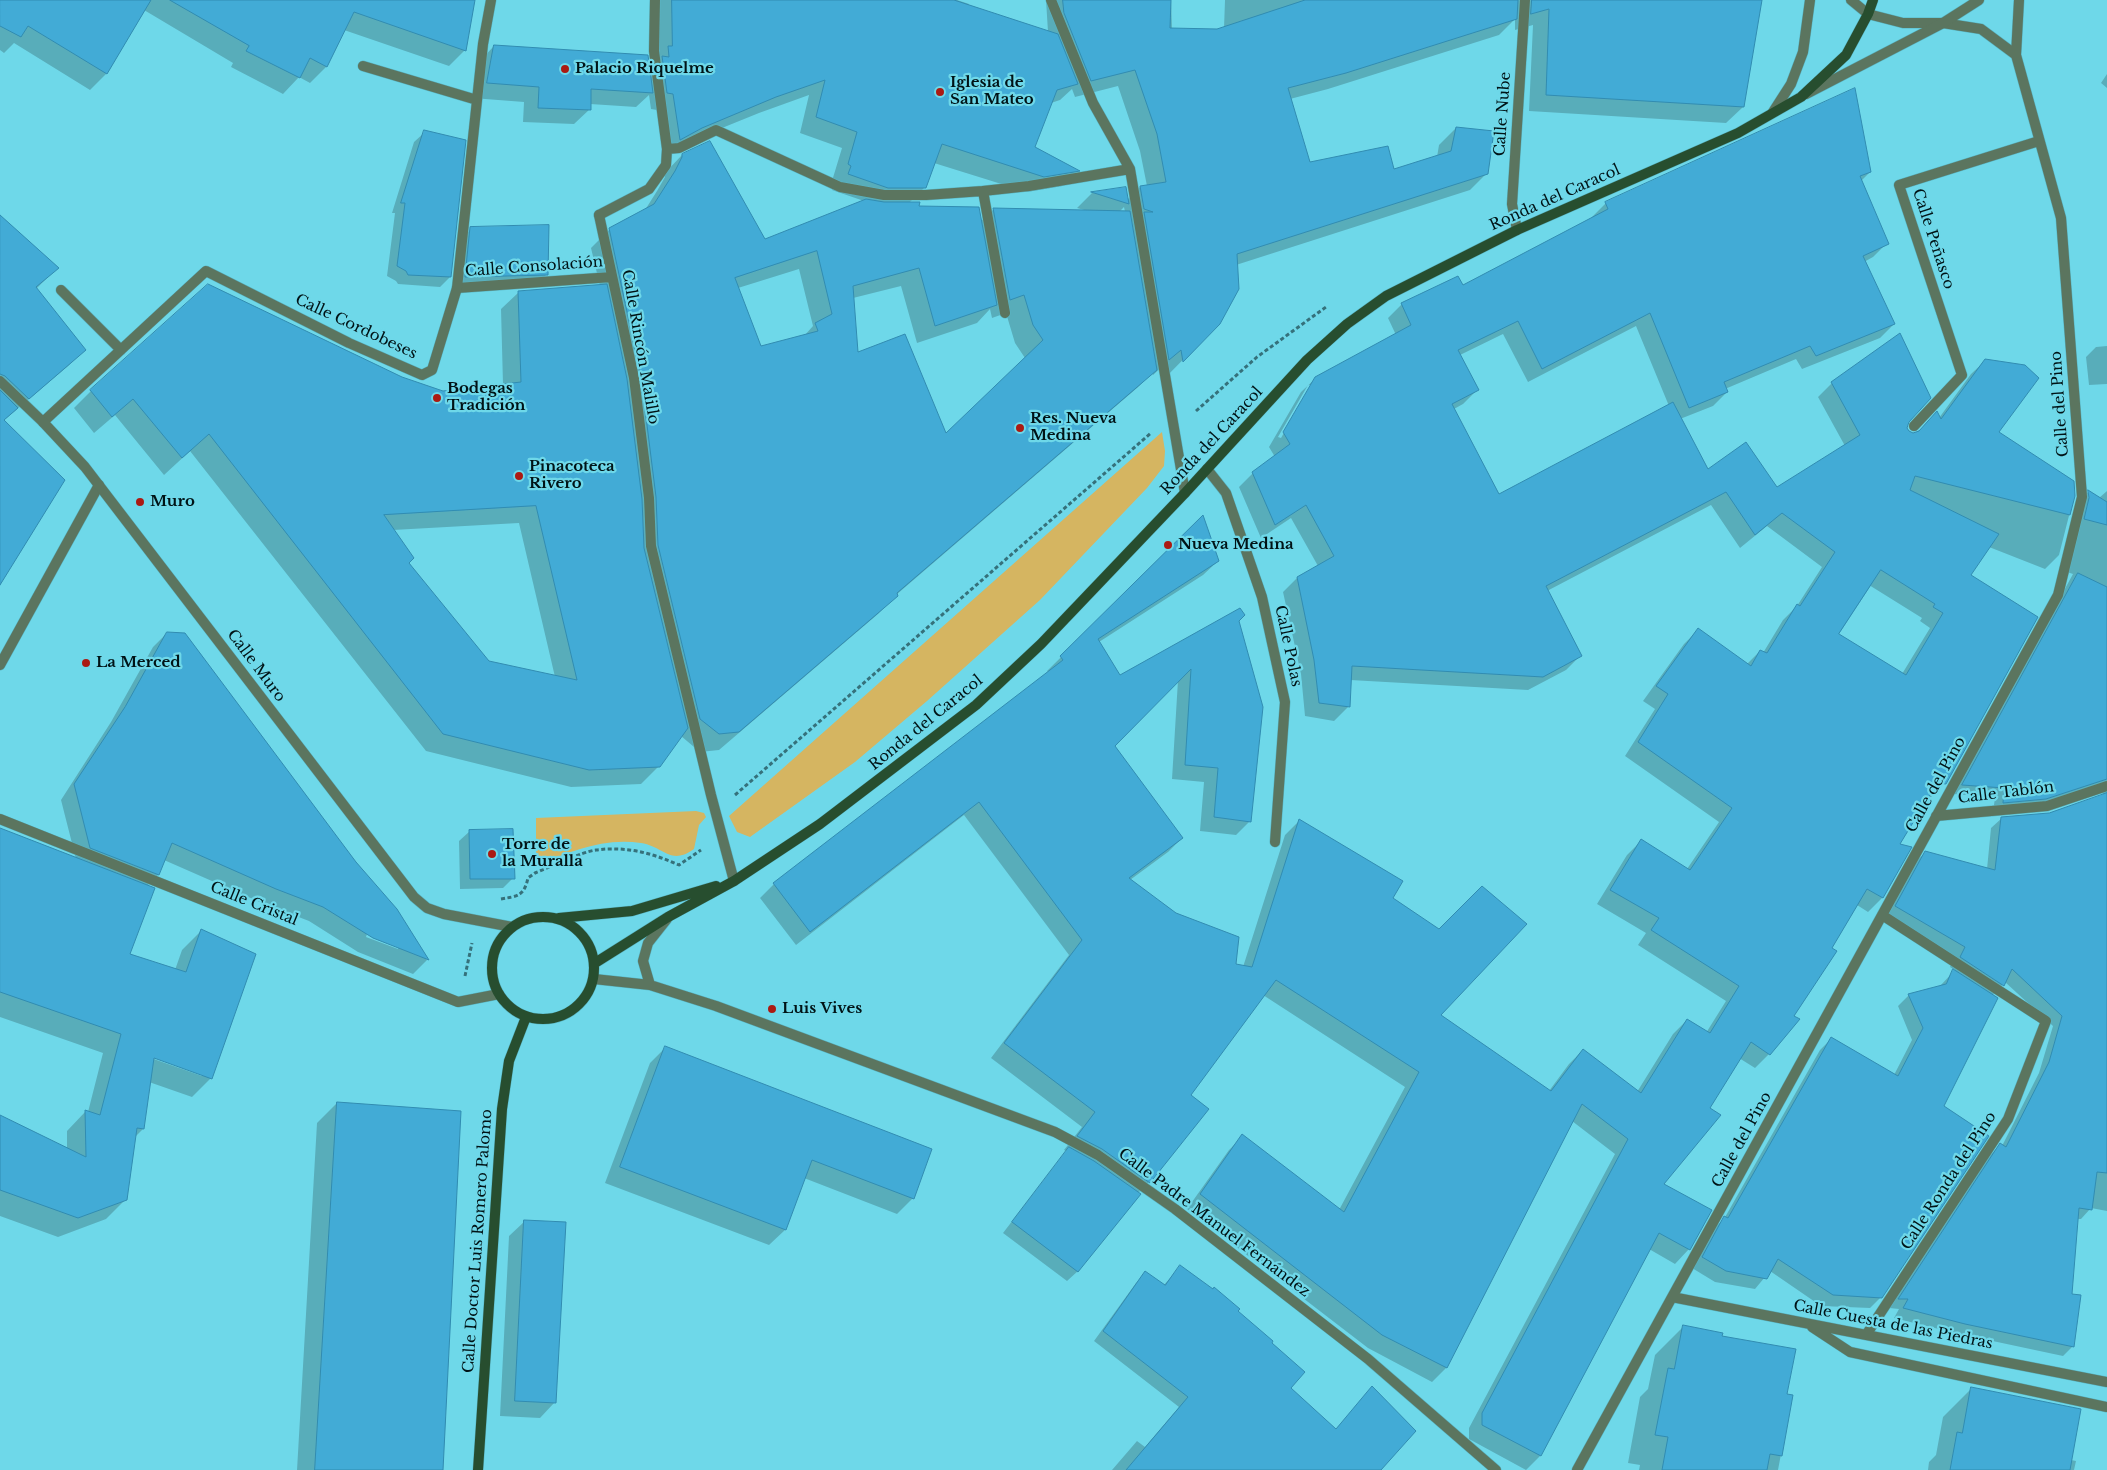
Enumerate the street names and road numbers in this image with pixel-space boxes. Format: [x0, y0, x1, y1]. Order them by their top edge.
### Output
street label: Calle Nube [1491, 71, 1515, 157]
street label: Ronda del Caracol [1487, 161, 1623, 235]
street label: Calle Peñasco [1908, 186, 1958, 292]
street label: Calle Consolación [464, 253, 604, 281]
street label: Calle Rincón Malillo [618, 268, 662, 426]
street label: Calle Cordobeses [292, 291, 420, 363]
street label: Calle del Pino [2047, 350, 2073, 458]
street label: Ronda del Caracol [1157, 383, 1267, 499]
street label: Calle Polas [1271, 604, 1305, 688]
street label: Calle Muro [223, 626, 289, 706]
street label: Ronda del Caracol [866, 672, 986, 774]
street label: Calle del Pino [1902, 734, 1970, 836]
street label: Calle Tablón [1957, 778, 2055, 808]
street label: Calle Cristal [208, 878, 300, 930]
street label: Calle del Pino [1708, 1089, 1776, 1191]
street label: Calle Doctor Luis Romero Palomo [460, 1108, 496, 1374]
street label: Calle Ronda del Pino [1898, 1109, 2000, 1253]
street label: Calle Padre Manuel Fernández [1115, 1145, 1313, 1301]
street label: Calle Cuesta de las Piedras [1792, 1297, 1994, 1353]

